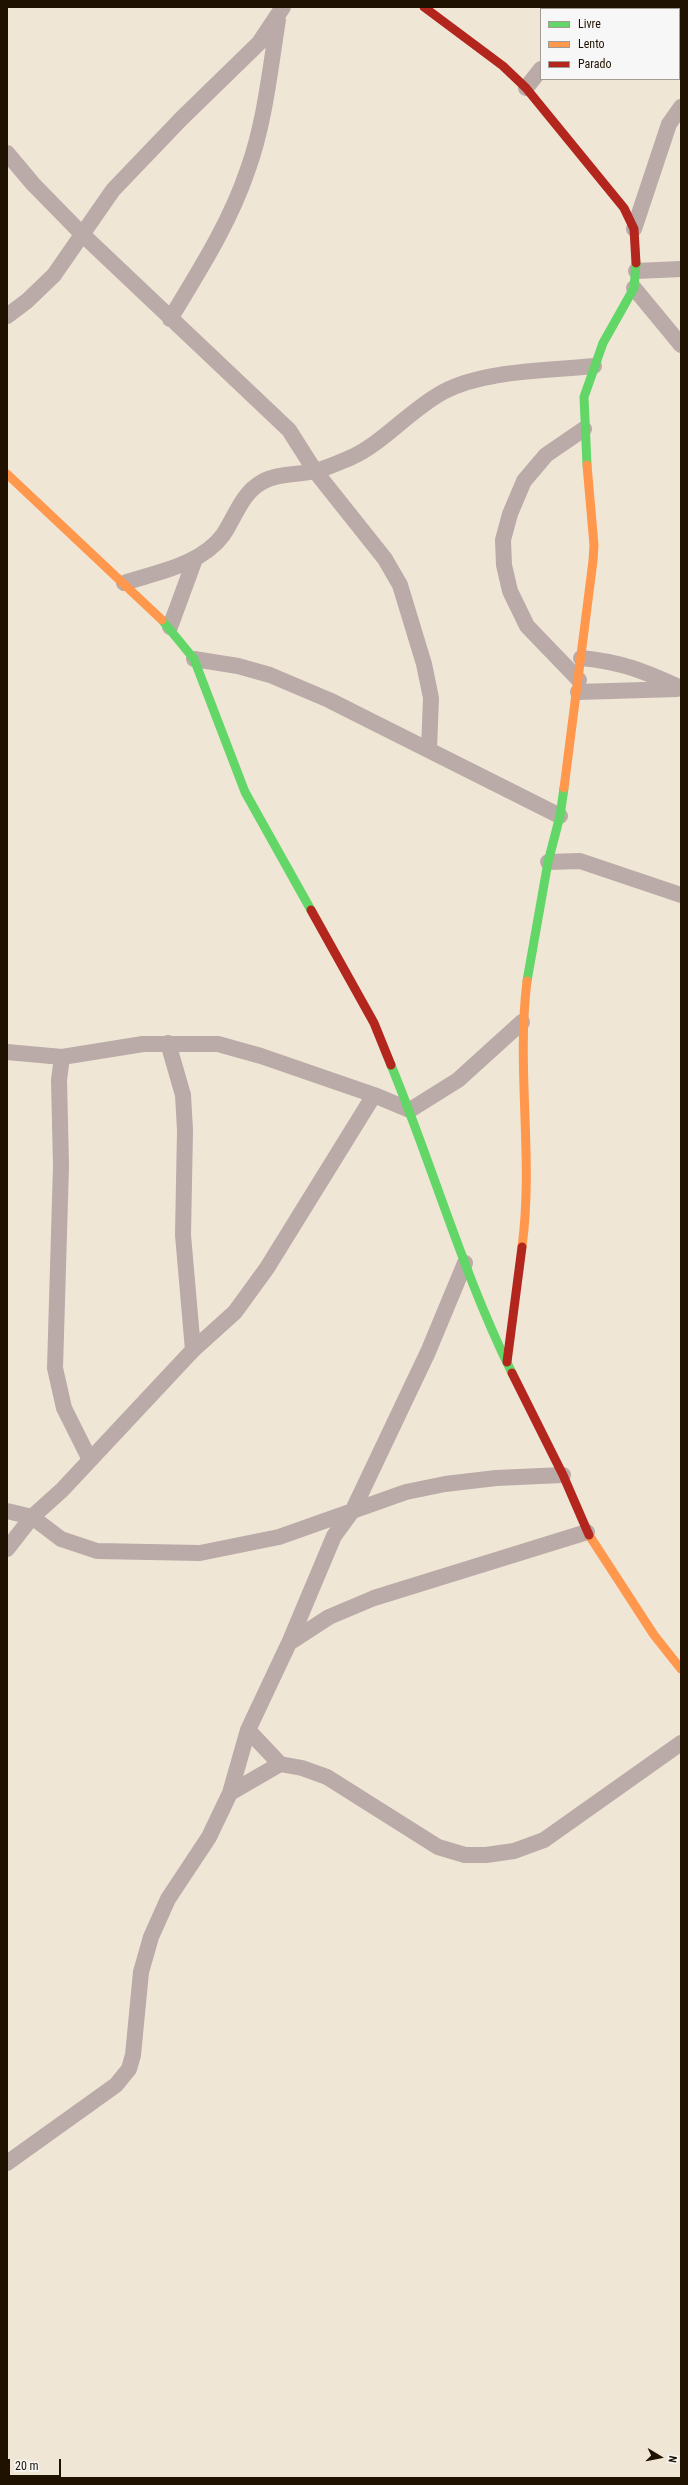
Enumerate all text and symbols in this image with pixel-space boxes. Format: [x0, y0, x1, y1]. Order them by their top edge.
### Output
legend [540, 8, 680, 80]
text: Livre [578, 17, 601, 31]
text: Lento [578, 37, 605, 51]
text: Parado [578, 57, 611, 71]
north arrow [640, 2437, 680, 2477]
scale bar [10, 2451, 63, 2477]
text: N [665, 2455, 679, 2464]
text: 20 m [15, 2459, 39, 2473]

